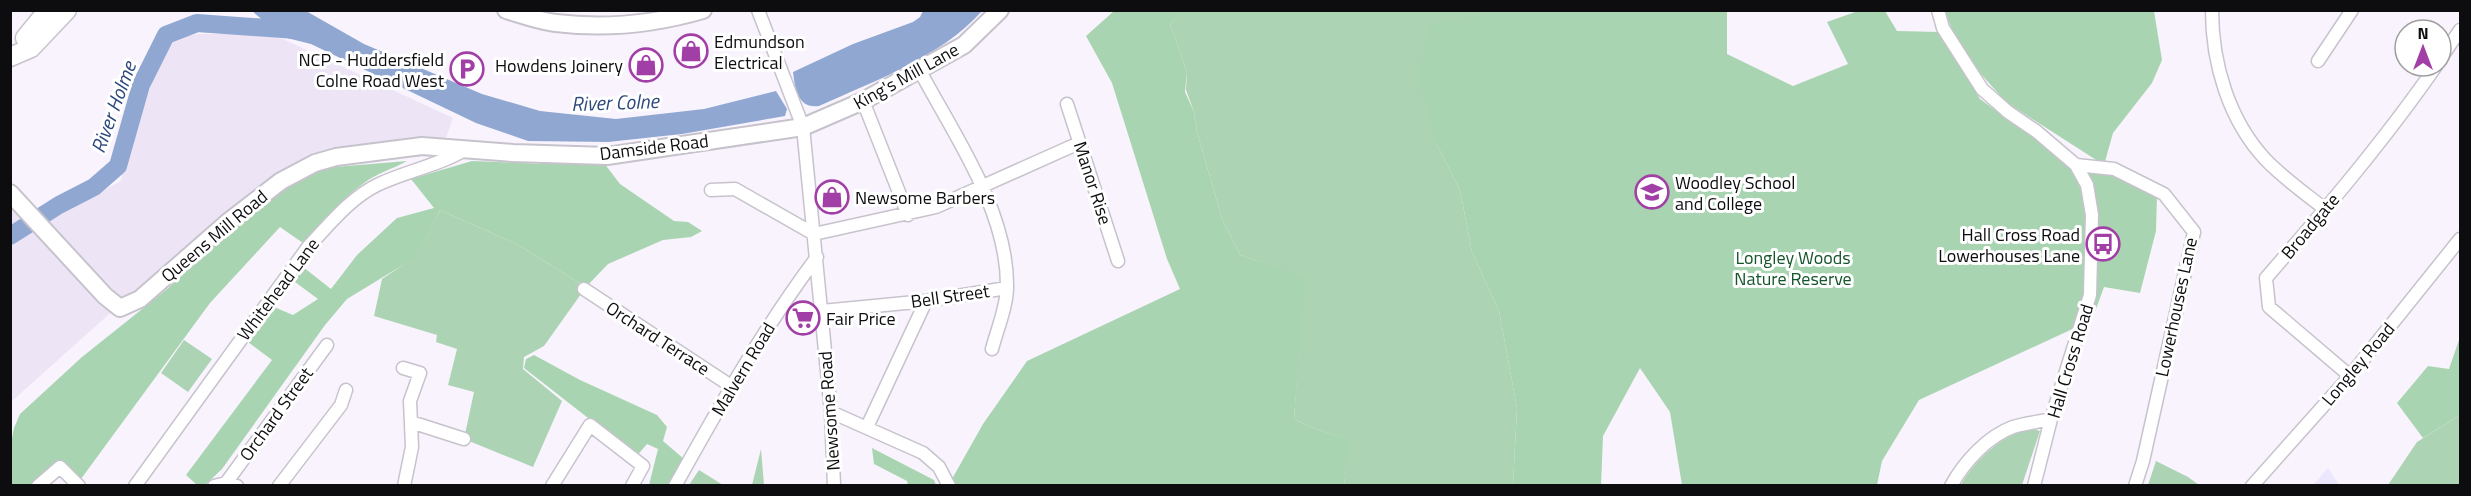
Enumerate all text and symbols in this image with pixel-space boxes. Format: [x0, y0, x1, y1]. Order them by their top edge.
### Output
north arrow [2393, 18, 2453, 78]
text: N [2417, 21, 2429, 45]
place label: Edmundson Electrical [714, 28, 805, 76]
shop icon: Edmundson Electrical [673, 33, 709, 69]
street label: King's Mill Lane [848, 36, 964, 116]
place label: NCP - Huddersfield Colne Road West [298, 46, 445, 94]
shop icon: Howdens Joinery [628, 47, 664, 83]
parking icon: NCP - Huddersfield Colne Road West [449, 51, 485, 87]
place label: Howdens Joinery [495, 52, 623, 79]
water label: River Holme [82, 55, 144, 157]
water label: River Colne [571, 85, 661, 119]
street label: Damside Road [598, 127, 710, 167]
street label: Manor Rise [1067, 138, 1119, 228]
place label: Woodley School and College [1675, 169, 1795, 217]
school or university icon: Woodley School and College [1634, 174, 1670, 210]
shop icon: Newsome Barbers [814, 179, 850, 215]
street label: Queens Mill Road [155, 183, 273, 289]
place label: Newsome Barbers [855, 184, 995, 211]
street label: Broadgate [2274, 187, 2346, 265]
place label: Hall Cross Road Lowerhouses Lane [1938, 221, 2080, 269]
bus stop icon: Hall Cross Road Lowerhouses Lane [2085, 226, 2121, 262]
street label: Whitehead Lane [230, 232, 326, 346]
street label: Lowerhouses Lane [2148, 235, 2204, 379]
park label: Longley Woods Nature Reserve [1734, 244, 1852, 292]
street label: Bell Street [909, 277, 992, 315]
street label: Orchard Terrace [601, 294, 715, 382]
supermarket icon: Fair Price [785, 300, 821, 336]
street label: Hall Cross Road [2040, 300, 2100, 422]
place label: Fair Price [826, 305, 896, 332]
street label: Longley Road [2315, 316, 2401, 412]
street label: Malvern Road [704, 317, 782, 421]
street label: Newsome Road [811, 350, 847, 472]
street label: Orchard Street [233, 361, 320, 467]

